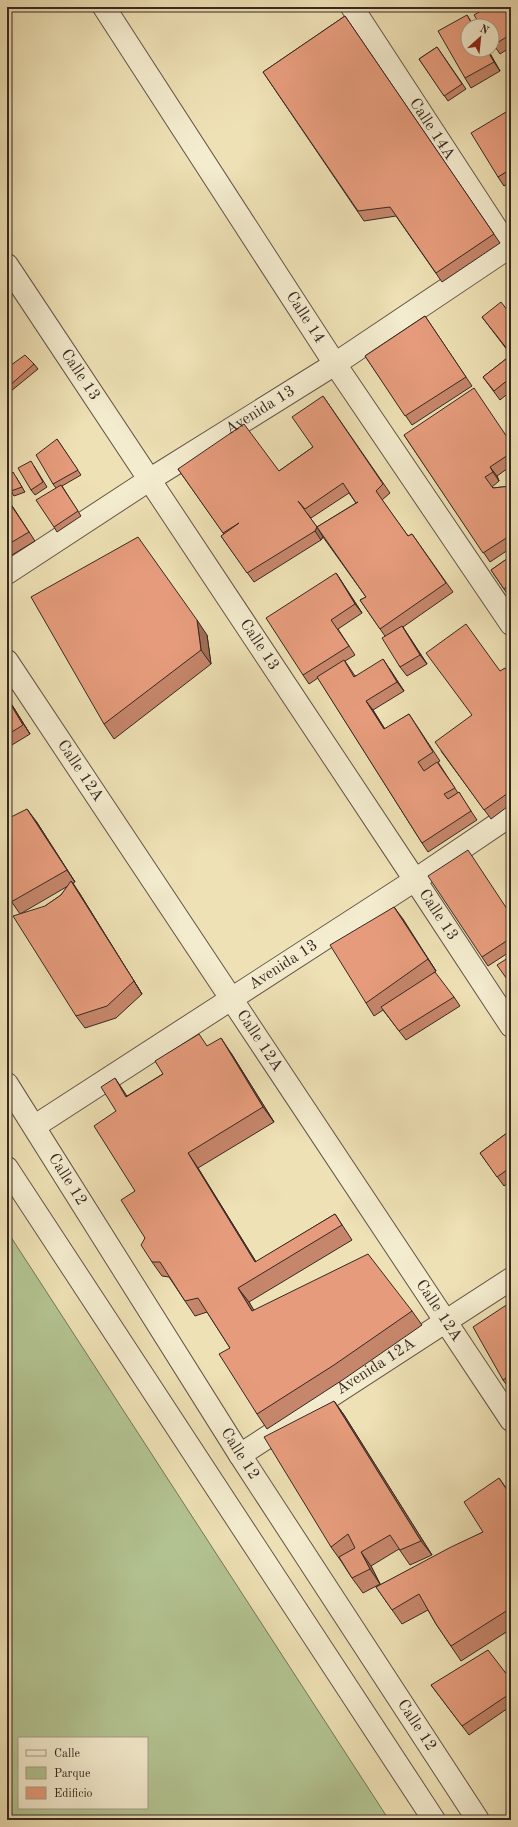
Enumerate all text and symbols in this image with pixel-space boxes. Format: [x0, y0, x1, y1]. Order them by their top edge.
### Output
north arrow [460, 18, 500, 58]
text: N [478, 24, 491, 38]
street label: Calle 14A [406, 96, 458, 163]
street label: Calle 14 [283, 289, 327, 346]
street label: Calle 13 [57, 347, 103, 403]
street label: Avenida 13 [223, 383, 298, 438]
street label: Calle 13 [236, 617, 282, 673]
street label: Calle 12A [54, 737, 106, 805]
street label: Calle 13 [416, 887, 461, 944]
street label: Avenida 13 [246, 937, 321, 993]
street label: Calle 12A [233, 1007, 285, 1074]
street label: Calle 12 [45, 1151, 89, 1208]
street label: Calle 12A [412, 1277, 464, 1344]
street label: Avenida 12A [333, 1335, 418, 1398]
street label: Calle 12 [217, 1425, 262, 1483]
street label: Calle 12 [394, 1697, 439, 1754]
legend [18, 1737, 148, 1809]
text: Calle [54, 1748, 80, 1760]
text: Parque [54, 1768, 91, 1780]
text: Edificio [54, 1788, 93, 1800]

